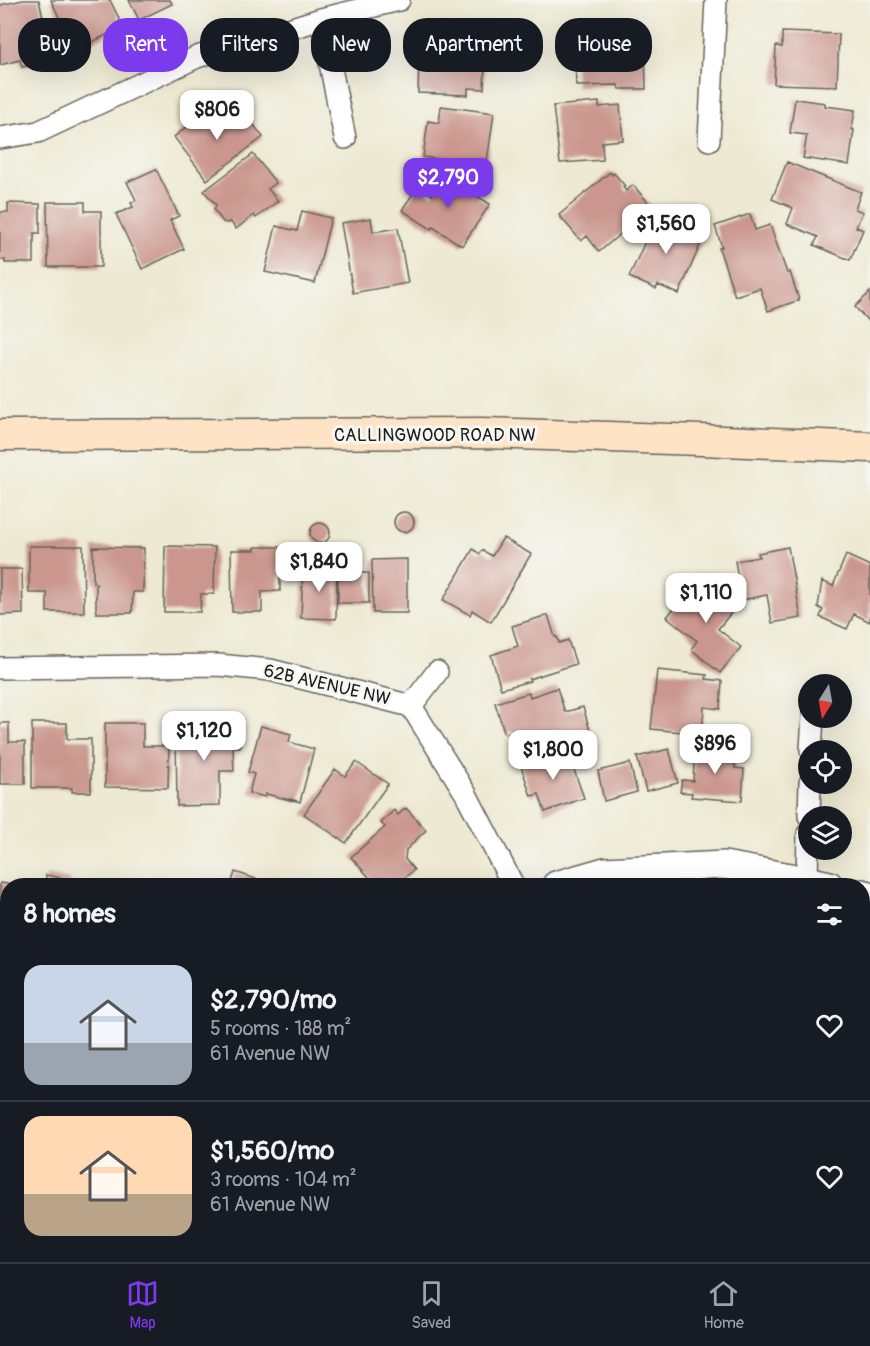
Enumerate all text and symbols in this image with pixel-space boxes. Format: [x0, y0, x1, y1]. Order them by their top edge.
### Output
chip: Buy [18, 18, 91, 72]
chip: Rent [103, 18, 188, 72]
chip: Filters [200, 18, 299, 72]
chip: New [311, 18, 391, 72]
chip: Apartment [403, 18, 543, 72]
chip: House [555, 18, 652, 72]
pin: $806 [181, 90, 253, 141]
text: $806 [194, 97, 240, 122]
pin: $2,790 [399, 158, 497, 209]
text: $2,790 [417, 165, 479, 190]
pin: $1,560 [617, 204, 715, 255]
text: $1,560 [636, 211, 696, 236]
street label: CALLINGWOOD ROAD NW [334, 424, 536, 447]
pin: $1,840 [270, 542, 368, 593]
text: $1,840 [289, 549, 349, 574]
pin: $1,110 [657, 573, 755, 624]
text: $1,110 [679, 580, 733, 605]
street label: 62B AVENUE NW [261, 659, 393, 711]
north arrow [798, 674, 852, 728]
map controls [798, 674, 852, 860]
pin: $1,120 [155, 711, 253, 762]
text: $1,120 [176, 718, 232, 743]
pin: $896 [679, 724, 751, 775]
pin: $1,800 [504, 730, 602, 781]
text: $896 [694, 731, 736, 756]
text: $1,800 [522, 737, 584, 762]
button: locate [798, 740, 852, 794]
button: layers [798, 806, 852, 860]
text: 8 homes [24, 898, 116, 930]
icon: filters [813, 898, 846, 931]
text: $2,790/mo [210, 984, 337, 1016]
icon: home [72, 989, 144, 1061]
icon: heart [813, 1009, 846, 1042]
text: 5 rooms · 188 m² [210, 1016, 351, 1041]
text: 61 Avenue NW [210, 1041, 330, 1066]
text: $1,560/mo [210, 1135, 334, 1167]
icon: home [72, 1140, 144, 1212]
icon: heart [813, 1160, 846, 1193]
text: 3 rooms · 104 m² [210, 1167, 357, 1192]
text: 61 Avenue NW [210, 1192, 330, 1217]
tab: Map [126, 1277, 159, 1333]
tab: Saved [411, 1277, 451, 1333]
tab: Home [703, 1277, 744, 1333]

